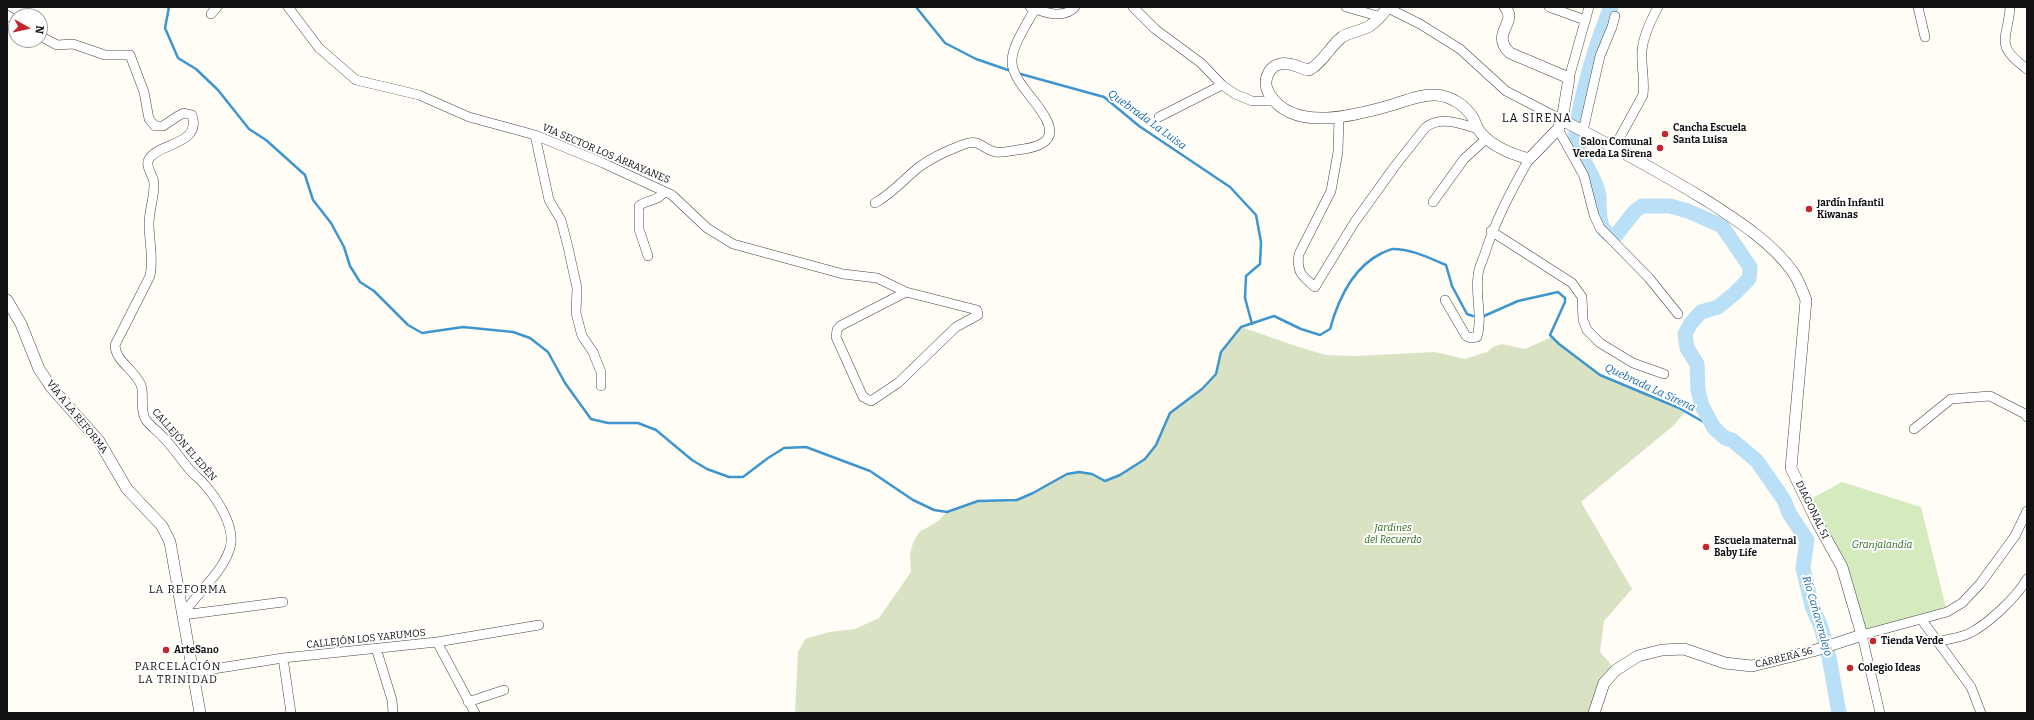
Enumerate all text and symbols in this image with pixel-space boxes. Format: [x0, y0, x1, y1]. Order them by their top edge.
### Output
north arrow [8, 8, 48, 48]
text: N [32, 24, 46, 35]
water label: Quebrada La Luisa [1105, 87, 1189, 153]
district label: LA SIRENA [1502, 112, 1572, 126]
street label: VIA SECTOR LOS ARRAYANES [540, 122, 672, 186]
place label: Cancha Escuela Santa Luisa [1673, 122, 1746, 146]
marker: Cancha Escuela Santa Luisa [1660, 129, 1670, 139]
place label: Salon Comunal Vereda La Sirena [1573, 136, 1652, 160]
marker: Salon Comunal Vereda La Sirena [1655, 143, 1665, 153]
place label: Jardín Infantil Kiwanas [1817, 197, 1884, 220]
marker: Jardín Infantil Kiwanas [1804, 204, 1814, 214]
water label: Quebrada La Sirena [1603, 361, 1697, 415]
street label: VÍA A LA REFORMA [44, 378, 110, 456]
street label: CALLEJÓN EL EDÉN [149, 406, 219, 484]
street label: DIAGONAL 51 [1793, 479, 1831, 541]
park label: Jardines del Recuerdo [1364, 522, 1422, 546]
place label: Escuela maternal Baby Life [1714, 535, 1796, 558]
park label: Granjalandia [1852, 539, 1912, 551]
marker: Escuela maternal Baby Life [1701, 542, 1711, 552]
water label: Río Cañaveralejo [1799, 574, 1835, 658]
district label: LA REFORMA [149, 583, 227, 597]
street label: CALLEJÓN LOS YARUMOS [306, 627, 426, 651]
place label: Tienda Verde [1881, 635, 1943, 647]
marker: Tienda Verde [1868, 636, 1878, 646]
place label: ArteSano [174, 644, 219, 656]
marker: ArteSano [161, 645, 171, 655]
street label: CARRERA 56 [1754, 645, 1814, 671]
district label: PARCELACIÓN LA TRINIDAD [135, 660, 221, 686]
place label: Colegio Ideas [1858, 662, 1920, 674]
marker: Colegio Ideas [1845, 663, 1855, 673]

